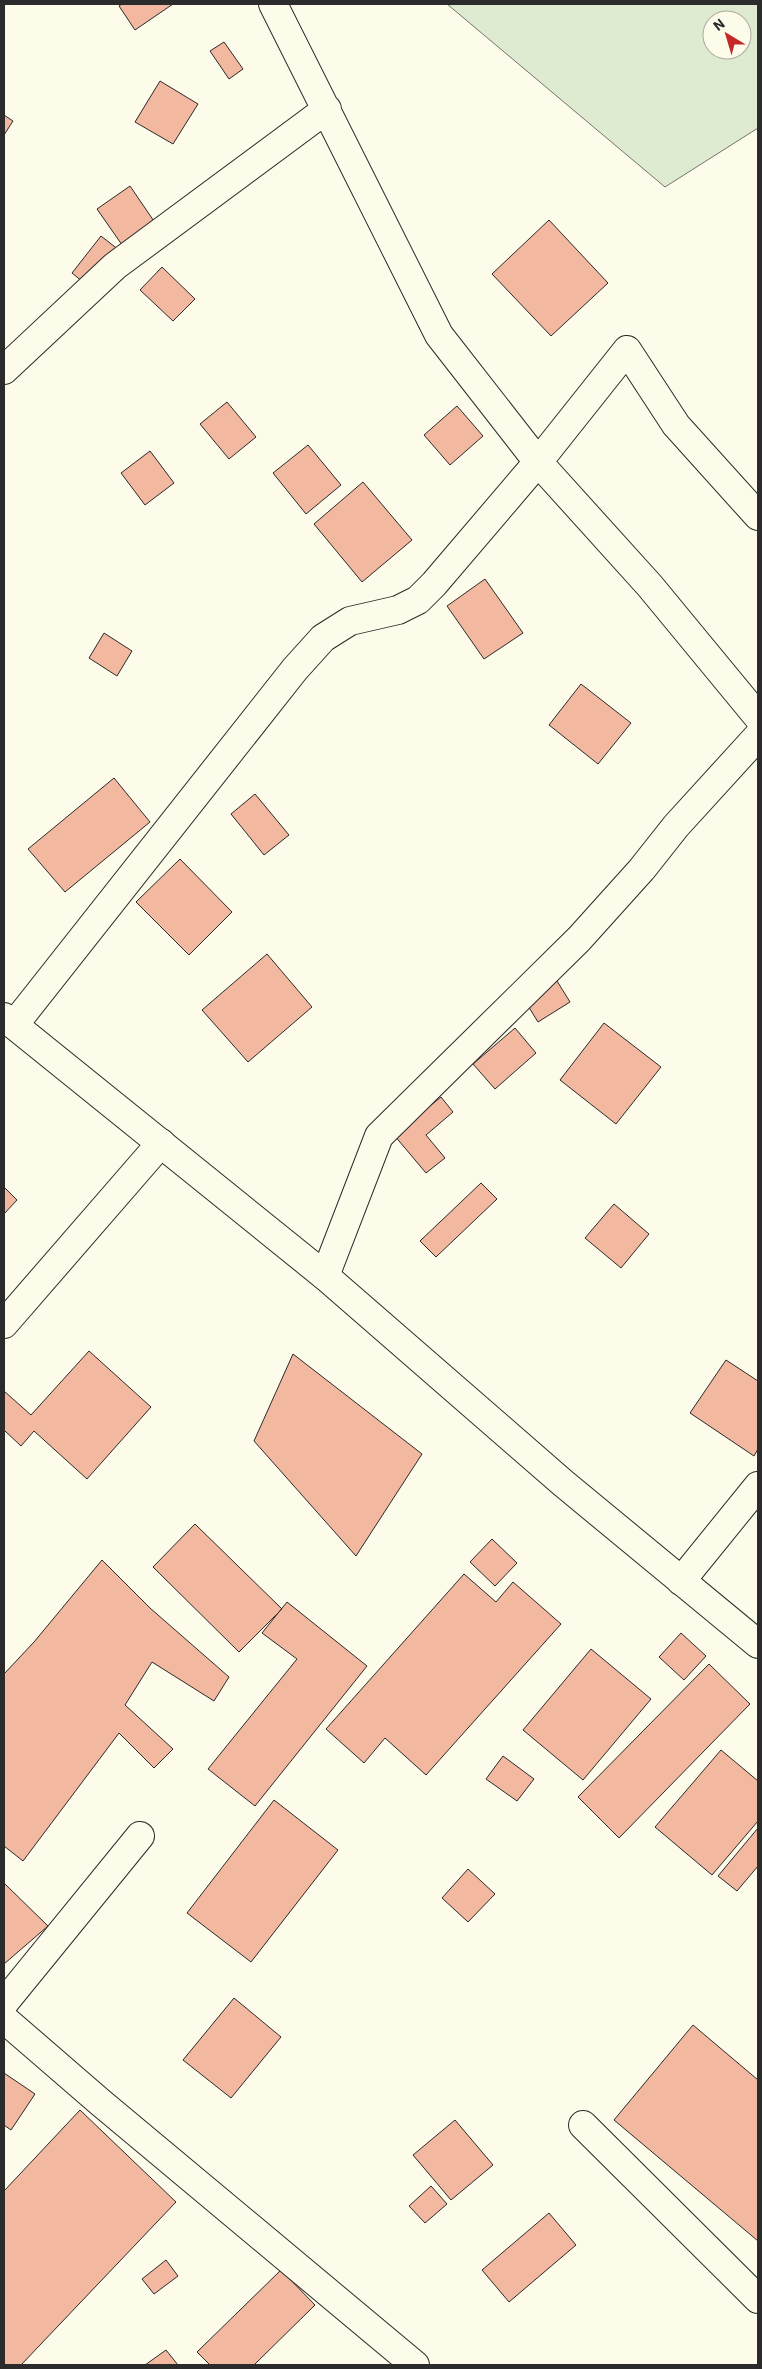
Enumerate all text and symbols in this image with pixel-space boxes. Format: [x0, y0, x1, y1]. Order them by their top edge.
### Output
north arrow [702, 10, 752, 60]
text: N [709, 15, 729, 35]

